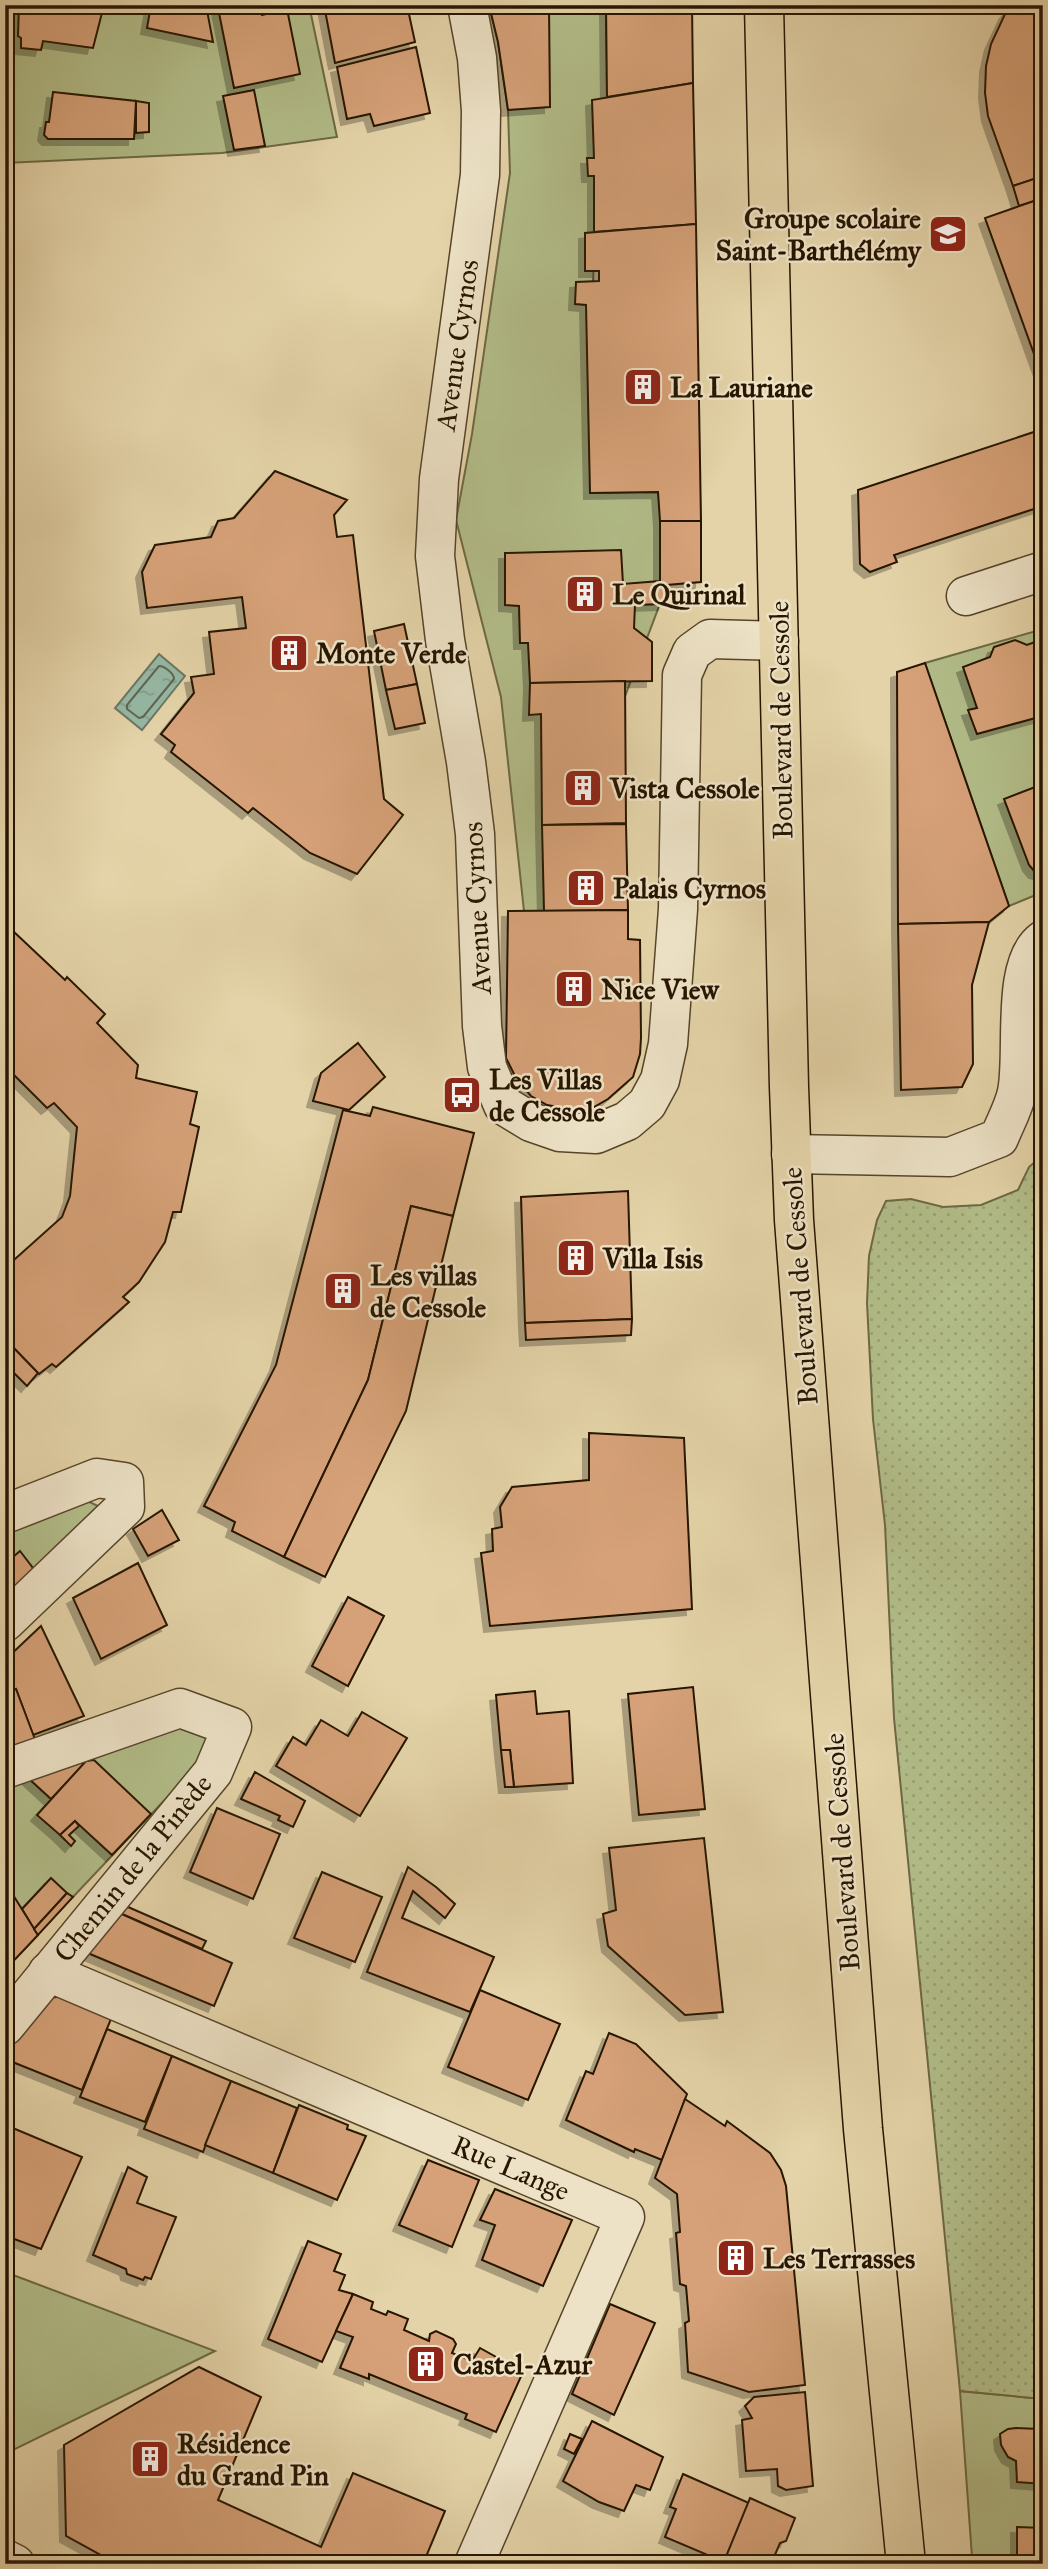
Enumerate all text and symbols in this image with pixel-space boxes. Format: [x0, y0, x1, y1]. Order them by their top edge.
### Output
place label: Groupe scolaire Saint-Barthélémy [716, 201, 922, 268]
school or university icon: Groupe scolaire Saint-Barthélémy [927, 213, 969, 255]
street label: Avenue Cyrnos [428, 257, 486, 434]
building icon: La Lauriane [622, 366, 664, 408]
place label: La Lauriane [670, 370, 813, 405]
building icon: Le Quirinal [564, 573, 606, 615]
place label: Le Quirinal [612, 577, 746, 612]
street label: Boulevard de Cessole [761, 600, 801, 840]
building icon: Monte Verde [268, 632, 310, 674]
place label: Monte Verde [316, 636, 467, 671]
building icon: Vista Cessole [562, 767, 604, 809]
place label: Vista Cessole [609, 771, 760, 806]
street label: Avenue Cyrnos [455, 821, 499, 996]
building icon: Palais Cyrnos [565, 867, 607, 909]
place label: Palais Cyrnos [613, 871, 766, 906]
building icon: Nice View [553, 968, 595, 1010]
place label: Nice View [601, 972, 720, 1007]
place label: Les Villas de Cessole [489, 1062, 606, 1129]
bus stop icon: Les Villas de Cessole [441, 1074, 483, 1116]
street label: Boulevard de Cessole [774, 1166, 826, 1406]
building icon: Villa Isis [555, 1237, 597, 1279]
place label: Villa Isis [602, 1241, 703, 1276]
place label: Les villas de Cessole [370, 1258, 487, 1325]
building icon: Les villas de Cessole [322, 1270, 364, 1312]
street label: Boulevard de Cessole [816, 1732, 868, 1972]
street label: Chemin de la Pinède [46, 1767, 220, 1969]
street label: Rue Lange [447, 2128, 575, 2208]
building icon: Les Terrasses [715, 2237, 757, 2279]
place label: Les Terrasses [763, 2241, 915, 2276]
building icon: Castel-Azur [405, 2343, 447, 2385]
place label: Castel-Azur [453, 2347, 592, 2382]
place label: Résidence du Grand Pin [177, 2426, 329, 2493]
building icon: Résidence du Grand Pin [129, 2438, 171, 2480]

